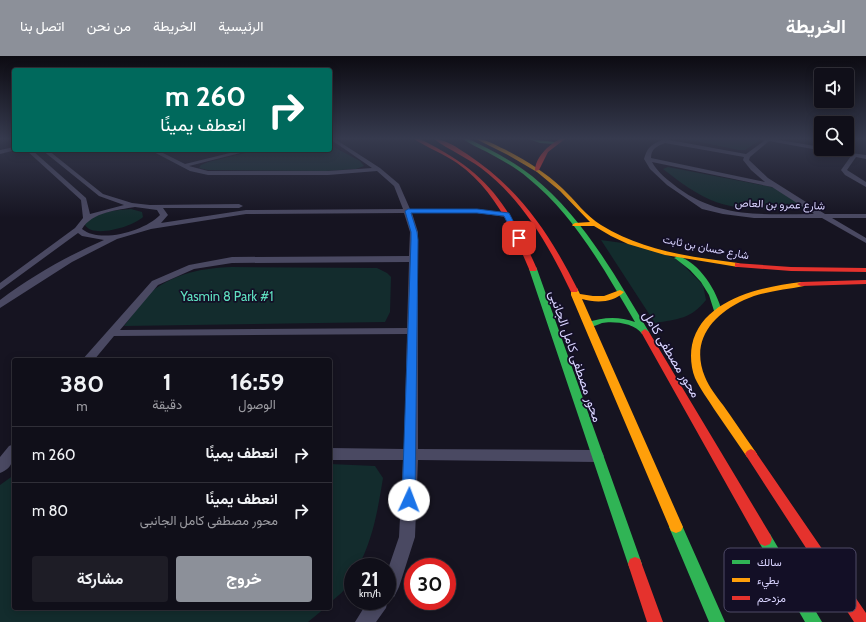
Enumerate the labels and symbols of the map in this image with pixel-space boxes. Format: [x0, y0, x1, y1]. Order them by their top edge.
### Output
street label: شارع عمرو بن العاص [735, 195, 826, 214]
pin [502, 221, 536, 255]
street label: شارع حسان بن ثابت [661, 232, 751, 263]
park label: Yasmin 8 Park #1 [179, 288, 274, 304]
street label: محور مصطفى كامل الجانبى [545, 288, 606, 424]
street label: محور مصطفى كامل [639, 308, 704, 401]
position arrow [388, 479, 430, 521]
legend [724, 548, 856, 612]
text: سالك [757, 555, 782, 569]
speed limit sign: 30 [404, 558, 456, 610]
text: بطيء [757, 573, 779, 590]
text: مزدحم [757, 591, 786, 606]

